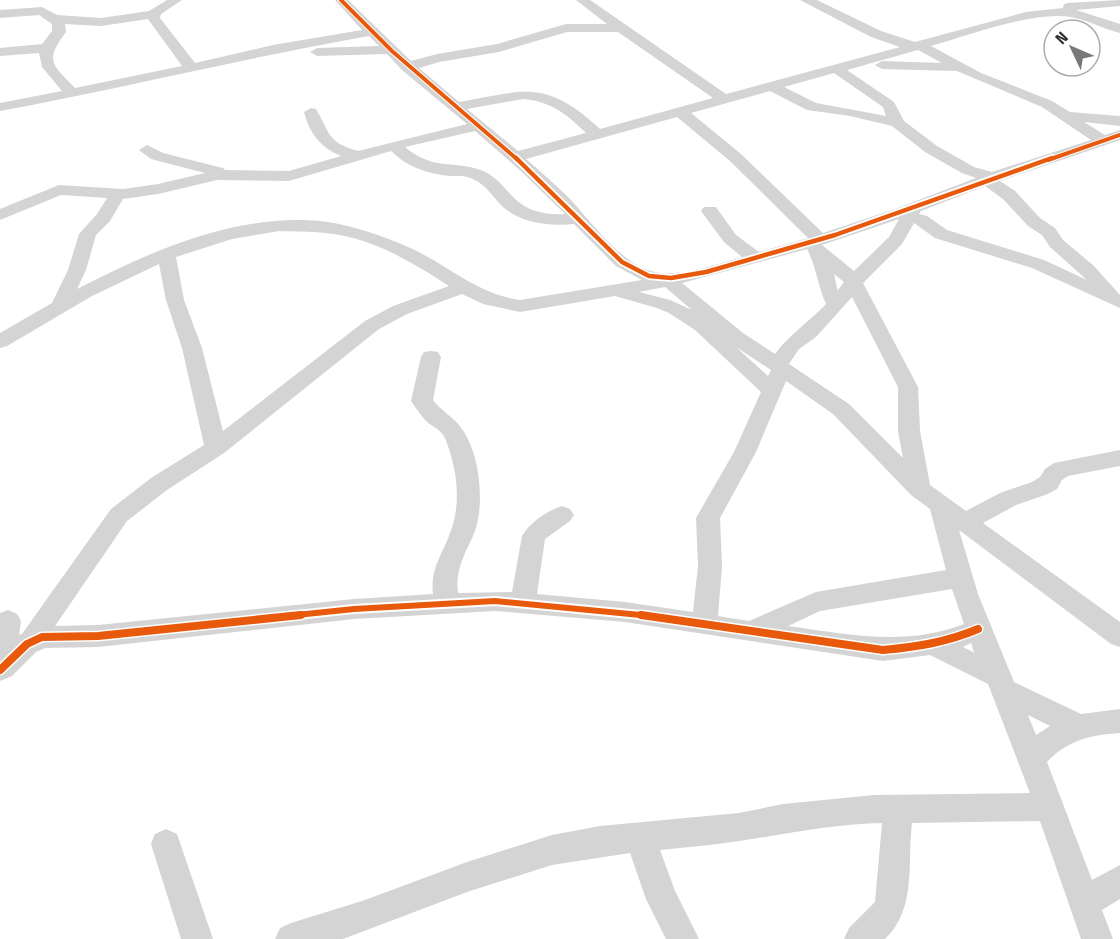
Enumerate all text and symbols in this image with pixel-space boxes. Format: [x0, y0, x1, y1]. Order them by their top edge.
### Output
north arrow [1042, 18, 1102, 78]
text: N [1051, 28, 1072, 48]

